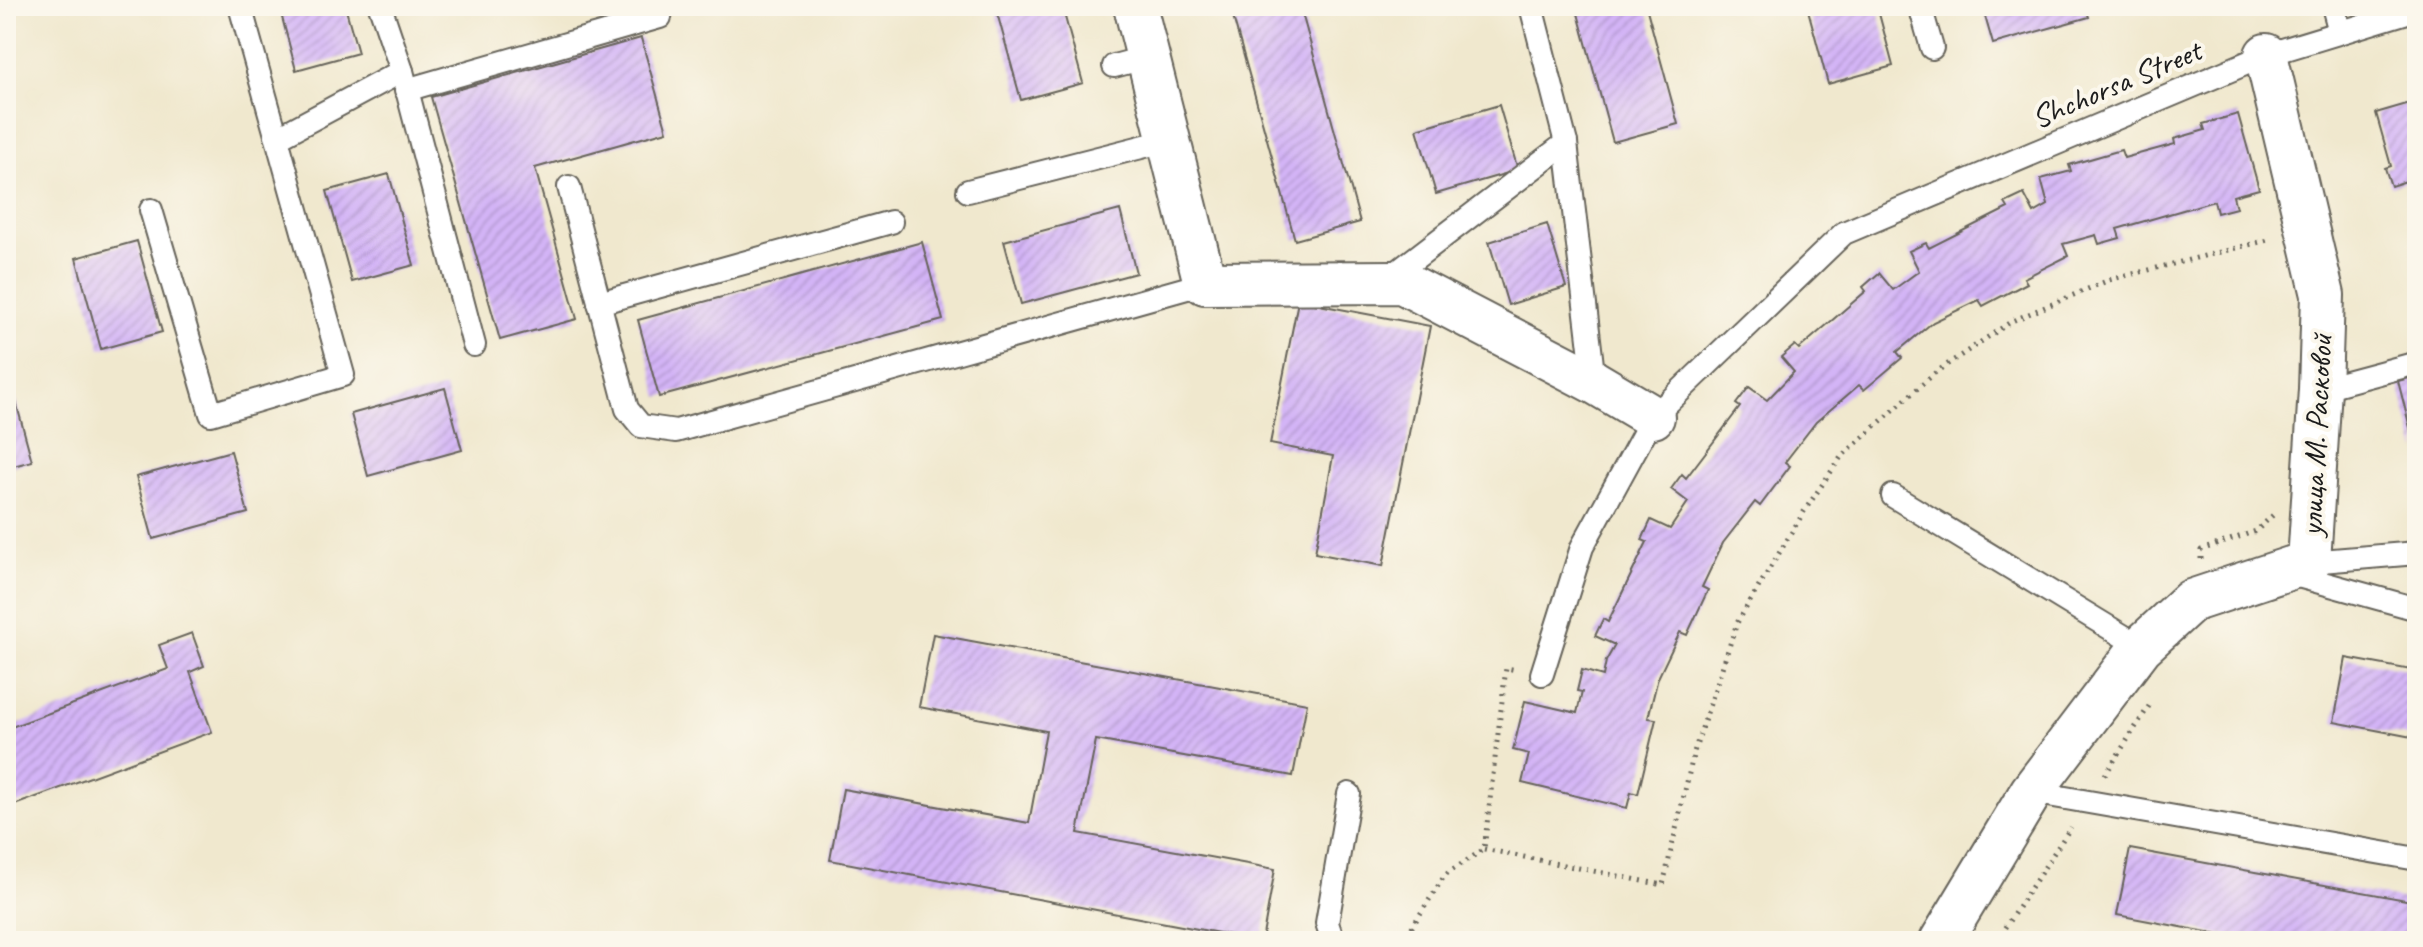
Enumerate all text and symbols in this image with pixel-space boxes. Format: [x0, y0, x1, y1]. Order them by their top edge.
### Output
street label: Shchorsa Street [2025, 29, 2210, 138]
street label: улица М. Расковой [2290, 331, 2342, 539]

